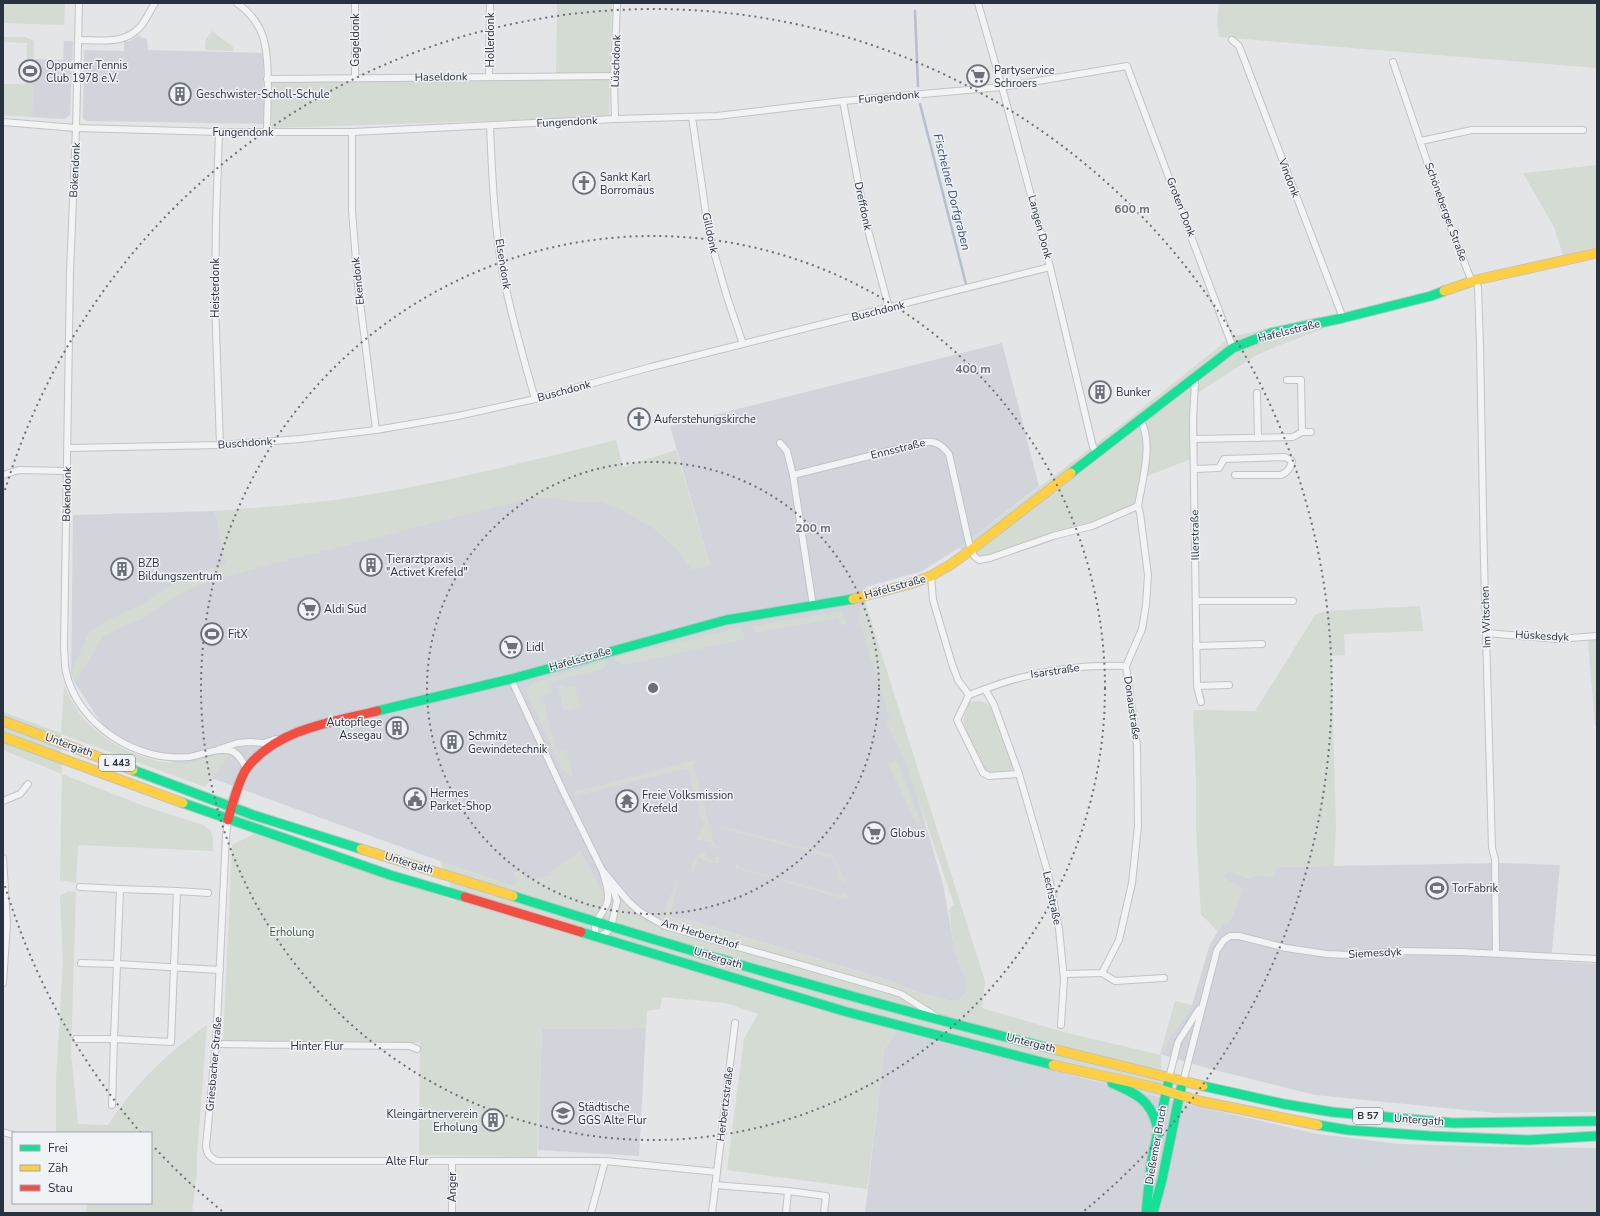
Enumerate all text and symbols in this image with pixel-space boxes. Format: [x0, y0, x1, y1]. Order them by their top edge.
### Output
street label: Hollerdonk [483, 12, 498, 67]
street label: Gageldonk [348, 13, 363, 67]
street label: Lüschdonk [608, 34, 624, 88]
sports icon: Oppumer Tennis Club 1978 e.V. [17, 58, 43, 84]
place label: Oppumer Tennis Club 1978 e.V. [46, 58, 127, 86]
supermarket icon: Partyservice Schroers [965, 63, 991, 89]
place label: Partyservice Schroers [994, 63, 1055, 91]
street label: Haseldonk [414, 69, 468, 85]
building icon: Geschwister-Scholl-Schule [167, 81, 193, 107]
place label: Geschwister-Scholl-Schule [196, 87, 330, 102]
street label: Fungendonk [858, 87, 921, 107]
street label: Fungendonk [536, 113, 598, 131]
street label: Fungendonk [212, 125, 274, 140]
water label: Fischelner Dorfgraben [930, 132, 974, 252]
street label: Bökendonk [66, 142, 84, 198]
street label: Vindonk [1274, 155, 1303, 200]
street label: Schöneberger Straße [1421, 160, 1471, 264]
church icon: Sankt Karl Borromäus [571, 170, 597, 196]
place label: Sankt Karl Borromäus [600, 170, 654, 198]
street label: Groten Donk [1163, 175, 1199, 239]
street label: Dreffdonk [851, 180, 876, 232]
street label: Langen Donk [1024, 193, 1056, 261]
text: 600 m [1114, 201, 1150, 217]
street label: Gilldonk [698, 211, 722, 255]
street label: Elsendonk [492, 237, 514, 291]
street label: Ekendonk [348, 256, 368, 306]
street label: Heisterdonk [208, 258, 223, 318]
street label: Buschdonk [850, 297, 907, 325]
street label: Hafelsstraße [1256, 316, 1322, 346]
text: 400 m [955, 361, 991, 377]
street label: Buschdonk [536, 377, 593, 405]
building icon: Bunker [1087, 379, 1113, 405]
place label: Bunker [1116, 385, 1151, 400]
church icon: Auferstehungskirche [626, 406, 652, 432]
place label: Auferstehungskirche [654, 412, 756, 427]
street label: Buschdonk [217, 434, 273, 452]
street label: Ennsstraße [869, 435, 927, 463]
street label: Bökendonk [59, 466, 75, 522]
street label: Illerstraße [1187, 510, 1203, 560]
text: 200 m [795, 520, 831, 536]
building icon: Tierarztpraxis "Activet Krefeld" [358, 552, 384, 578]
place label: Tierarztpraxis "Activet Krefeld" [386, 552, 468, 580]
building icon: BZB Bildungszentrum [109, 556, 135, 582]
place label: BZB Bildungszentrum [138, 556, 222, 584]
street label: Hafelsstraße [862, 571, 928, 603]
street label: Im Witschen [1477, 586, 1495, 648]
supermarket icon: Aldi Süd [296, 596, 322, 622]
place label: Aldi Süd [324, 602, 366, 617]
sports icon: FitX [199, 621, 225, 647]
place label: FitX [228, 627, 248, 642]
street label: Hüskesdyk [1515, 627, 1570, 645]
supermarket icon: Lidl [498, 634, 524, 660]
place label: Lidl [526, 640, 545, 655]
street label: Hafelsstraße [547, 643, 613, 675]
street label: Isarstraße [1030, 660, 1081, 682]
street label: Donaustraße [1120, 675, 1144, 741]
centre of rings [646, 681, 660, 695]
place label: Autopflege Assegau [327, 715, 382, 743]
building icon: Autopflege Assegau [384, 715, 410, 741]
street label: Untergath [43, 729, 95, 761]
building icon: Schmitz Gewindetechnik [439, 729, 465, 755]
place label: Schmitz Gewindetechnik [468, 729, 548, 757]
road number: L 443 [99, 755, 135, 771]
public building icon: Hermes Parket-Shop [402, 786, 428, 812]
place label: Hermes Parket-Shop [430, 786, 491, 814]
temple icon: Freie Volksmission Krefeld [614, 788, 640, 814]
place label: Freie Volksmission Krefeld [642, 788, 733, 816]
supermarket icon: Globus [861, 820, 887, 846]
place label: Globus [890, 826, 925, 841]
street label: Untergath [383, 848, 435, 878]
street label: Lechstraße [1039, 870, 1065, 926]
sports icon: TorFabrik [1424, 875, 1450, 901]
place label: TorFabrik [1452, 881, 1498, 896]
street label: Am Herbertzhof [660, 915, 741, 953]
park label: Erholung [270, 925, 314, 940]
street label: Untergath [692, 943, 744, 973]
street label: Siemesdyk [1348, 944, 1403, 962]
street label: Griesbacher Straße [202, 1016, 226, 1112]
street label: Untergath [1005, 1030, 1057, 1056]
street label: Hinter Flur [291, 1039, 344, 1054]
street label: Herbertzstraße [713, 1066, 737, 1142]
school or university icon: Städtische GGS Alte Flur [550, 1100, 576, 1126]
place label: Städtische GGS Alte Flur [578, 1100, 647, 1128]
street label: Dießemer Bruch [1142, 1104, 1170, 1186]
place label: Kleingärtnerverein Erholung [387, 1107, 478, 1135]
building icon: Kleingärtnerverein Erholung [480, 1107, 506, 1133]
road number: B 57 [1353, 1108, 1383, 1124]
street label: Untergath [1393, 1111, 1445, 1129]
legend [12, 1132, 152, 1204]
text: Frei [48, 1140, 68, 1156]
street label: Alte Flur [385, 1154, 429, 1169]
text: Zäh [48, 1160, 68, 1176]
street label: Anger [445, 1172, 460, 1202]
text: Stau [48, 1180, 73, 1196]

